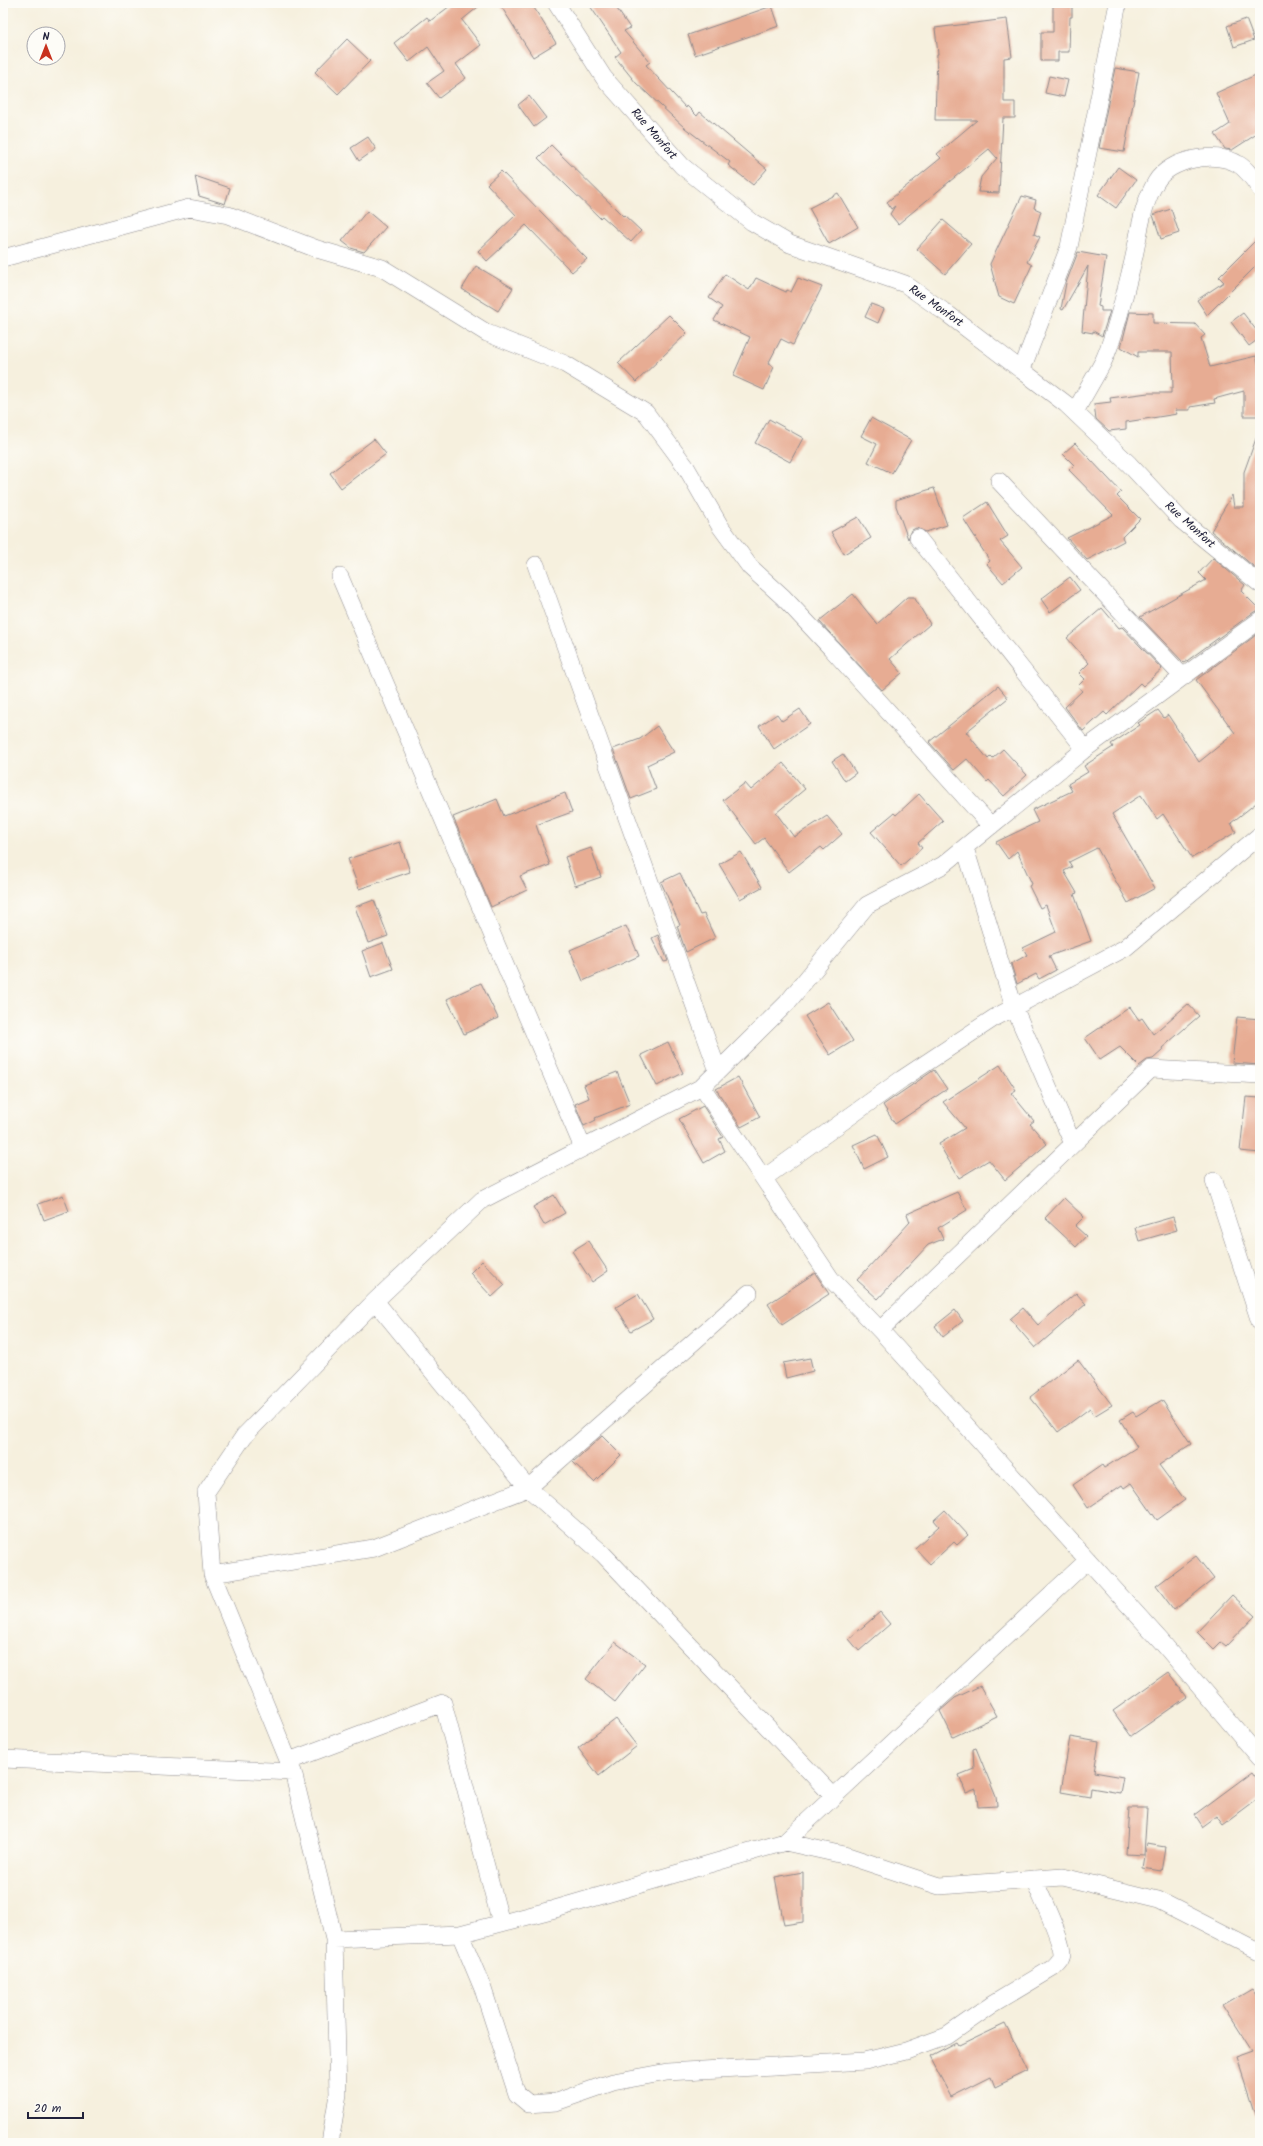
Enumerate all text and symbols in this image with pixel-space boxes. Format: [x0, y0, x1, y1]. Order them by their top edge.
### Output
north arrow [26, 26, 66, 66]
text: N [43, 28, 50, 46]
street label: Rue Monfort [626, 104, 682, 164]
street label: Rue Monfort [905, 280, 967, 332]
street label: Rue Monfort [1160, 497, 1220, 553]
scale bar [28, 2094, 83, 2120]
text: 20 m [34, 2099, 62, 2118]

